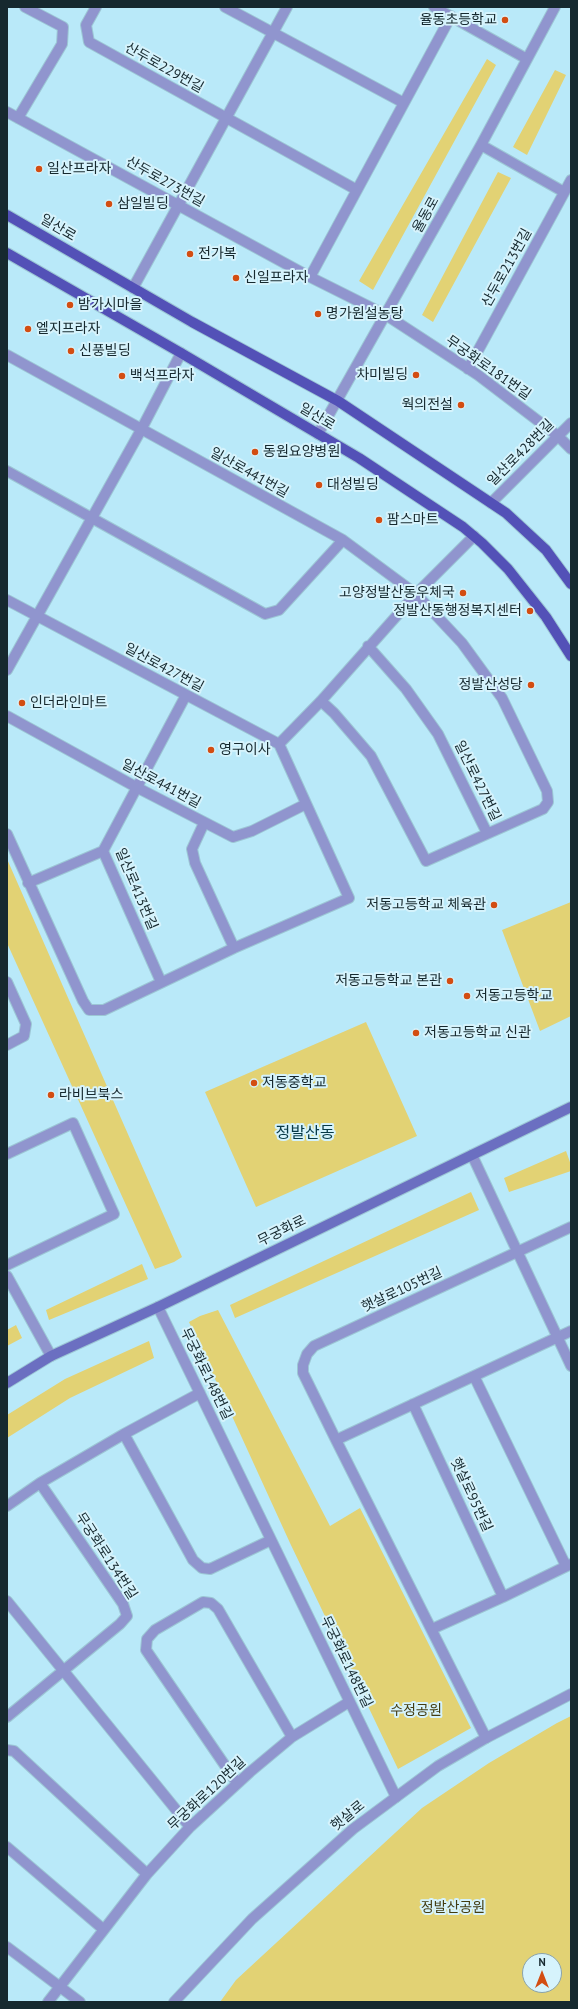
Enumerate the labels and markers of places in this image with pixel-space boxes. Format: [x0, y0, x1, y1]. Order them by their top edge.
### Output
place label: 율동초등학교 [420, 12, 497, 28]
marker: 율동초등학교 [500, 15, 510, 25]
place label: 일산프라자 [47, 161, 111, 177]
marker: 일산프라자 [34, 164, 44, 174]
place label: 삼일빌딩 [117, 196, 169, 212]
marker: 삼일빌딩 [104, 199, 114, 209]
place label: 전가복 [198, 246, 237, 262]
marker: 전가복 [185, 249, 195, 259]
place label: 신일프라자 [244, 270, 308, 286]
marker: 신일프라자 [231, 273, 241, 283]
place label: 밤가시마을 [78, 297, 142, 313]
marker: 밤가시마을 [65, 300, 75, 310]
place label: 명가원설농탕 [326, 306, 403, 322]
marker: 명가원설농탕 [313, 309, 323, 319]
place label: 엘지프라자 [36, 321, 100, 337]
marker: 엘지프라자 [23, 324, 33, 334]
place label: 신풍빌딩 [79, 343, 131, 359]
marker: 신풍빌딩 [66, 346, 76, 356]
place label: 차미빌딩 [356, 367, 408, 383]
place label: 백석프라자 [130, 368, 194, 384]
marker: 차미빌딩 [411, 370, 421, 380]
marker: 백석프라자 [117, 371, 127, 381]
place label: 웍의전설 [401, 397, 453, 413]
marker: 웍의전설 [456, 400, 466, 410]
place label: 동원요양병원 [263, 444, 340, 460]
marker: 동원요양병원 [250, 447, 260, 457]
place label: 대성빌딩 [327, 477, 379, 493]
marker: 대성빌딩 [314, 480, 324, 490]
place label: 팜스마트 [387, 512, 439, 528]
marker: 팜스마트 [374, 515, 384, 525]
place label: 고양정발산동우체국 [339, 585, 455, 601]
marker: 고양정발산동우체국 [458, 588, 468, 598]
place label: 정발산동행정복지센터 [393, 603, 522, 619]
marker: 정발산동행정복지센터 [525, 606, 535, 616]
place label: 정발산성당 [459, 677, 523, 693]
marker: 정발산성당 [526, 680, 536, 690]
place label: 인더라인마트 [30, 695, 107, 711]
marker: 인더라인마트 [17, 698, 27, 708]
place label: 영구이사 [219, 742, 271, 758]
marker: 영구이사 [206, 745, 216, 755]
place label: 저동고등학교 체육관 [366, 897, 486, 913]
marker: 저동고등학교 체육관 [489, 900, 499, 910]
place label: 저동고등학교 본관 [335, 973, 442, 989]
marker: 저동고등학교 본관 [445, 976, 455, 986]
place label: 저동고등학교 [475, 988, 552, 1004]
marker: 저동고등학교 [462, 991, 472, 1001]
place label: 저동고등학교 신관 [424, 1025, 531, 1041]
marker: 저동고등학교 신관 [411, 1028, 421, 1038]
place label: 저동중학교 [262, 1075, 326, 1091]
marker: 저동중학교 [249, 1078, 259, 1088]
place label: 라비브북스 [59, 1087, 123, 1103]
marker: 라비브북스 [46, 1090, 56, 1100]

